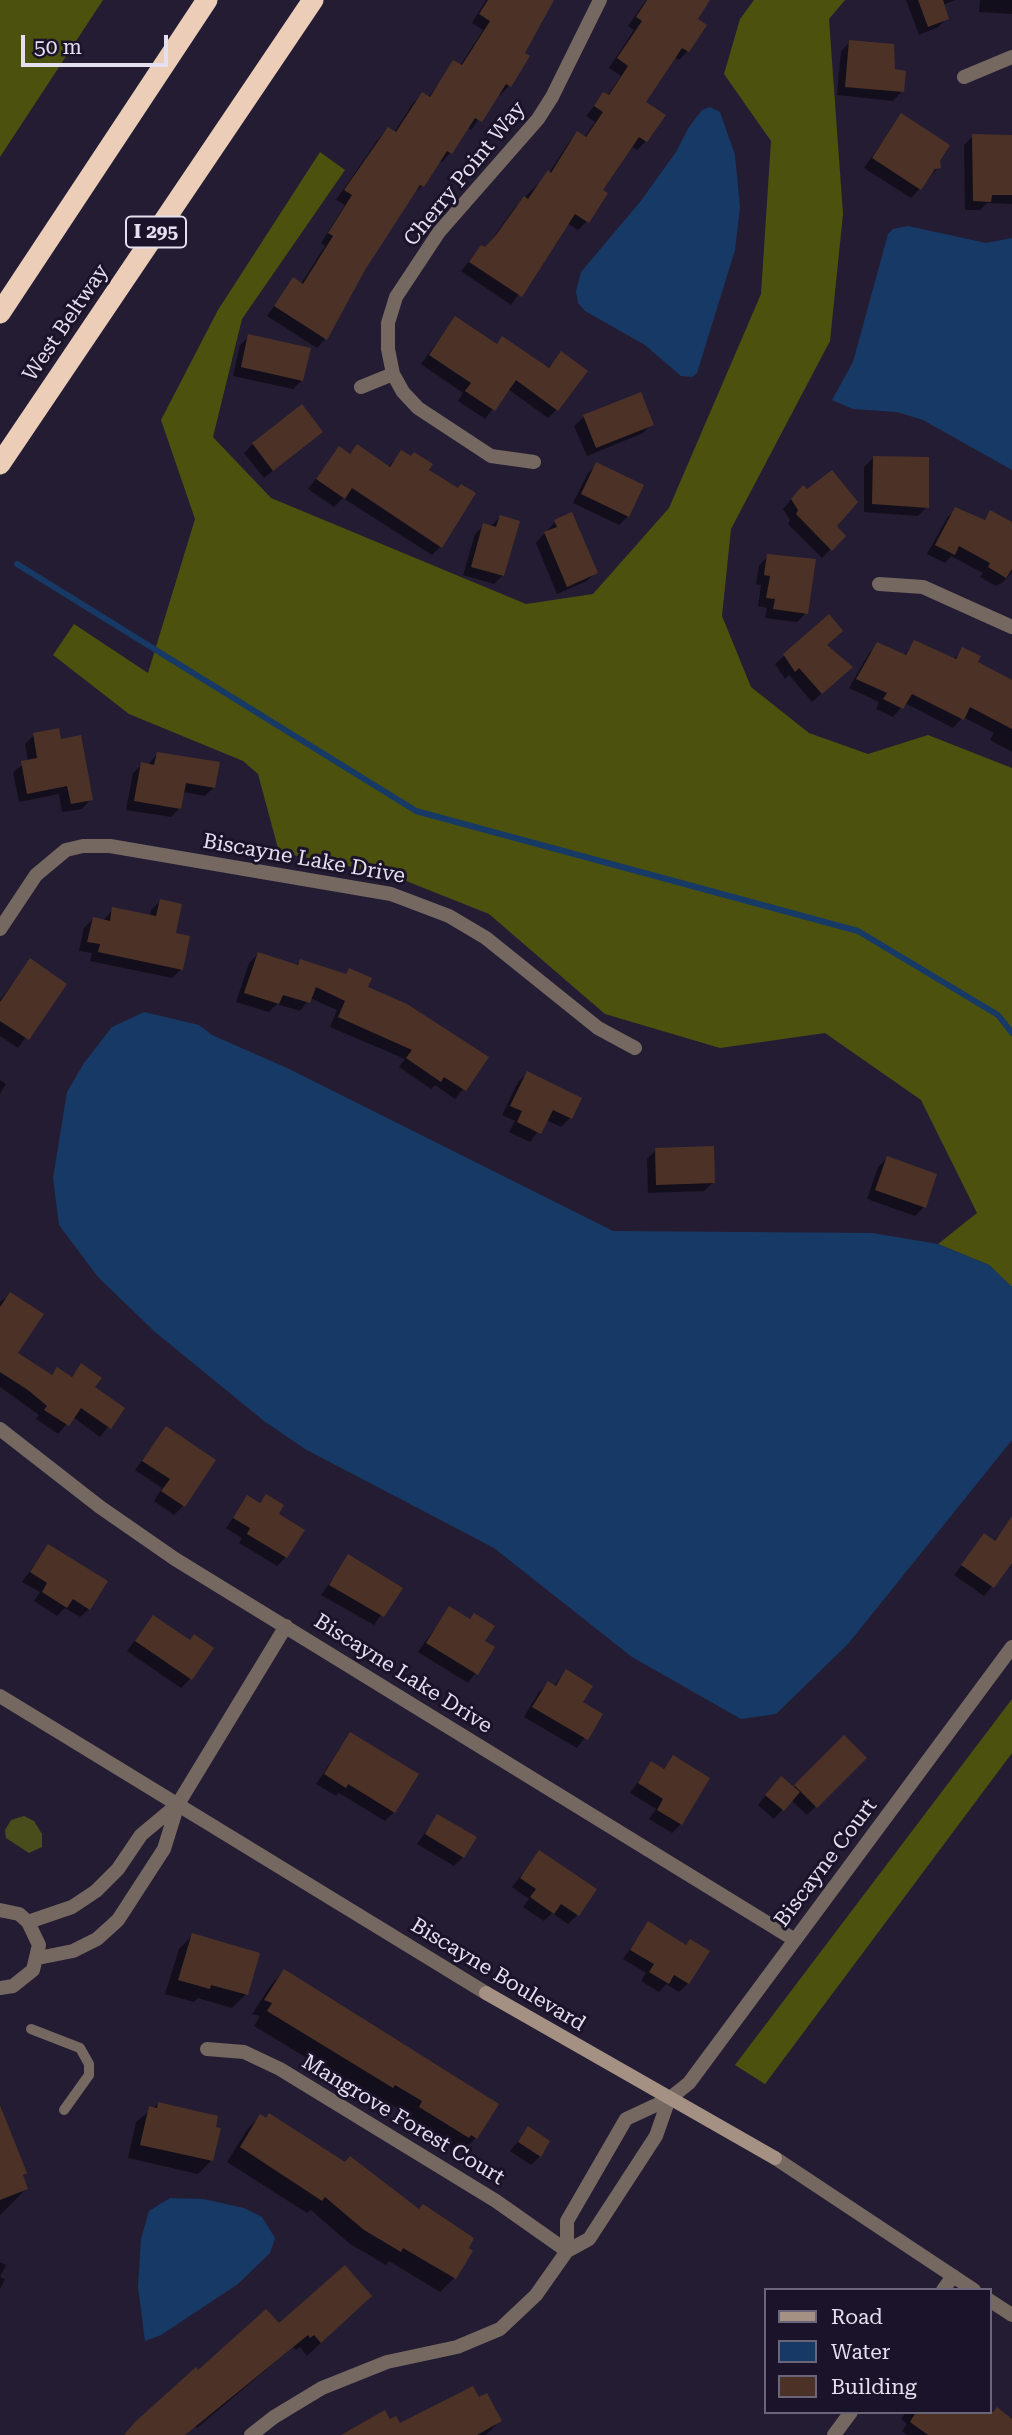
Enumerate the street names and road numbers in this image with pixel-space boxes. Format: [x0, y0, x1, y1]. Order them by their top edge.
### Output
street label: Cherry Point Way [399, 97, 531, 251]
road number: I 295 [126, 216, 186, 248]
street label: West Beltway [18, 260, 114, 386]
street label: Biscayne Lake Drive [201, 829, 407, 889]
street label: Biscayne Lake Drive [309, 1609, 497, 1739]
street label: Biscayne Court [770, 1794, 882, 1932]
street label: Biscayne Boulevard [406, 1913, 590, 2037]
street label: Mangrove Forest Court [297, 2050, 509, 2190]

